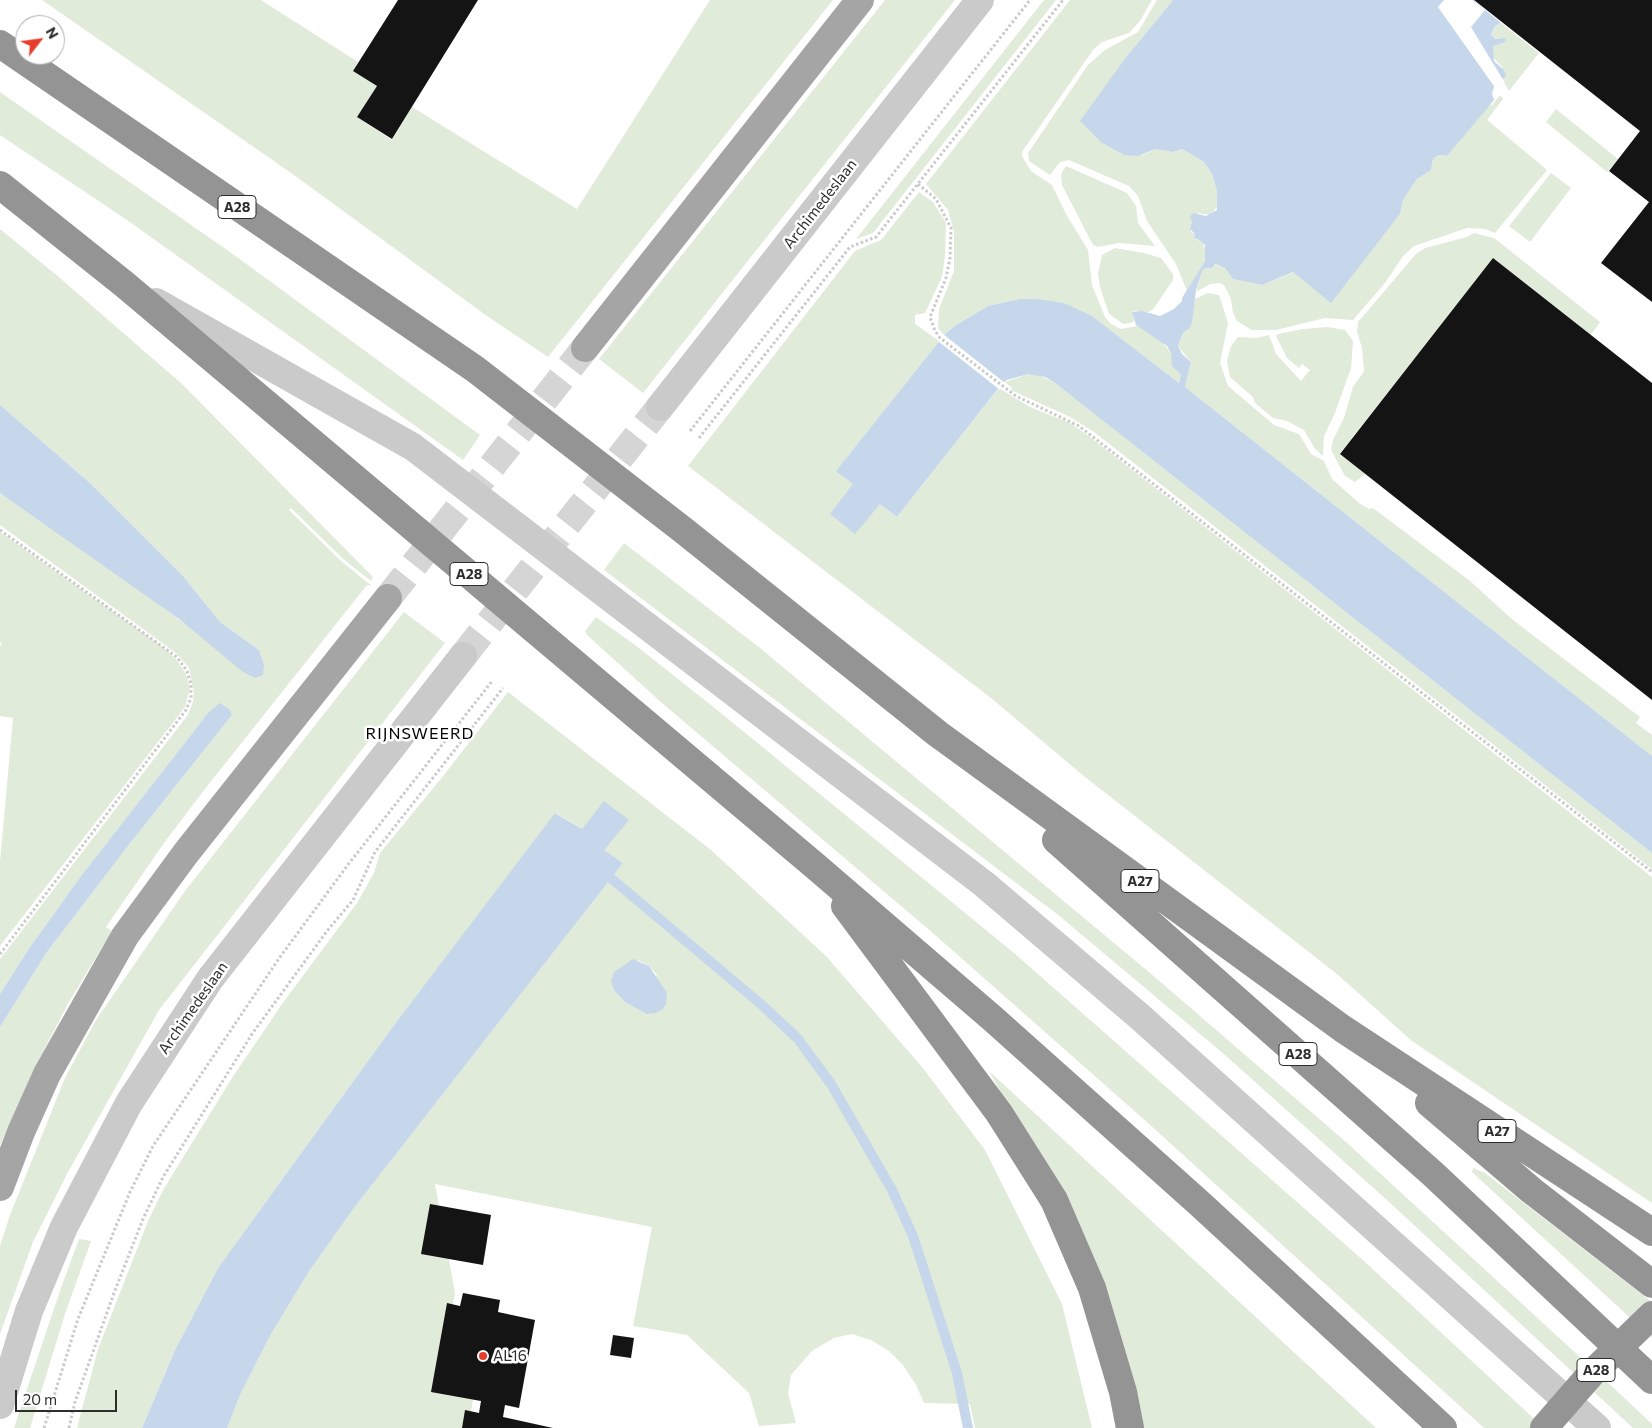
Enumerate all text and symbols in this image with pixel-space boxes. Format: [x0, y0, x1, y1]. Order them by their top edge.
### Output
north arrow [15, 15, 65, 65]
text: N [43, 24, 63, 42]
street label: Archimedeslaan [780, 156, 860, 252]
road number: A28 [218, 196, 256, 218]
road number: A28 [450, 562, 488, 586]
district label: RIJNSWEERD [364, 724, 476, 744]
road number: A27 [1121, 869, 1159, 892]
street label: Archimedeslaan [155, 958, 231, 1058]
road number: A28 [1279, 1042, 1317, 1066]
road number: A27 [1478, 1120, 1516, 1142]
place label: AL16 [493, 1347, 527, 1365]
marker: AL16 [477, 1350, 489, 1362]
road number: A28 [1577, 1358, 1615, 1382]
scale bar [18, 1380, 120, 1412]
text: 20 m [23, 1390, 57, 1408]

